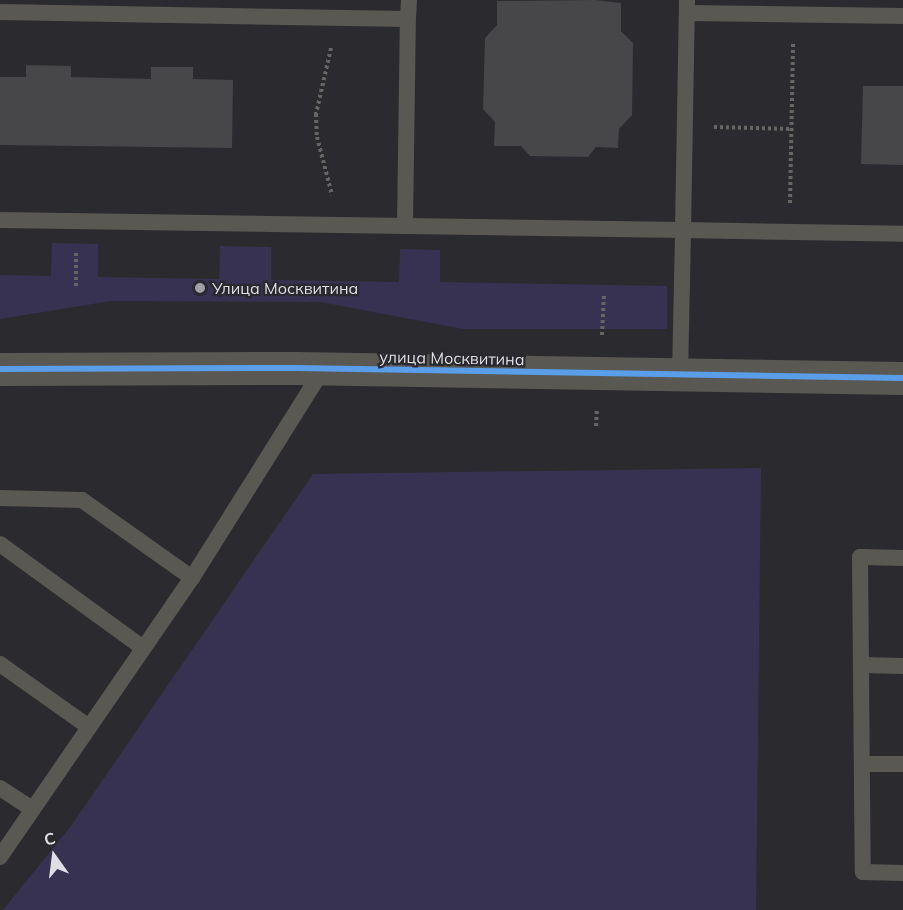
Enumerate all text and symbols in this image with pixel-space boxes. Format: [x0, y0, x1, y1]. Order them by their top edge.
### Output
place label: Улица Москвитина [212, 278, 358, 298]
marker: Улица Москвитина [193, 281, 207, 295]
street label: улица Москвитина [379, 347, 525, 369]
north arrow [24, 826, 84, 886]
text: С [42, 828, 57, 850]

